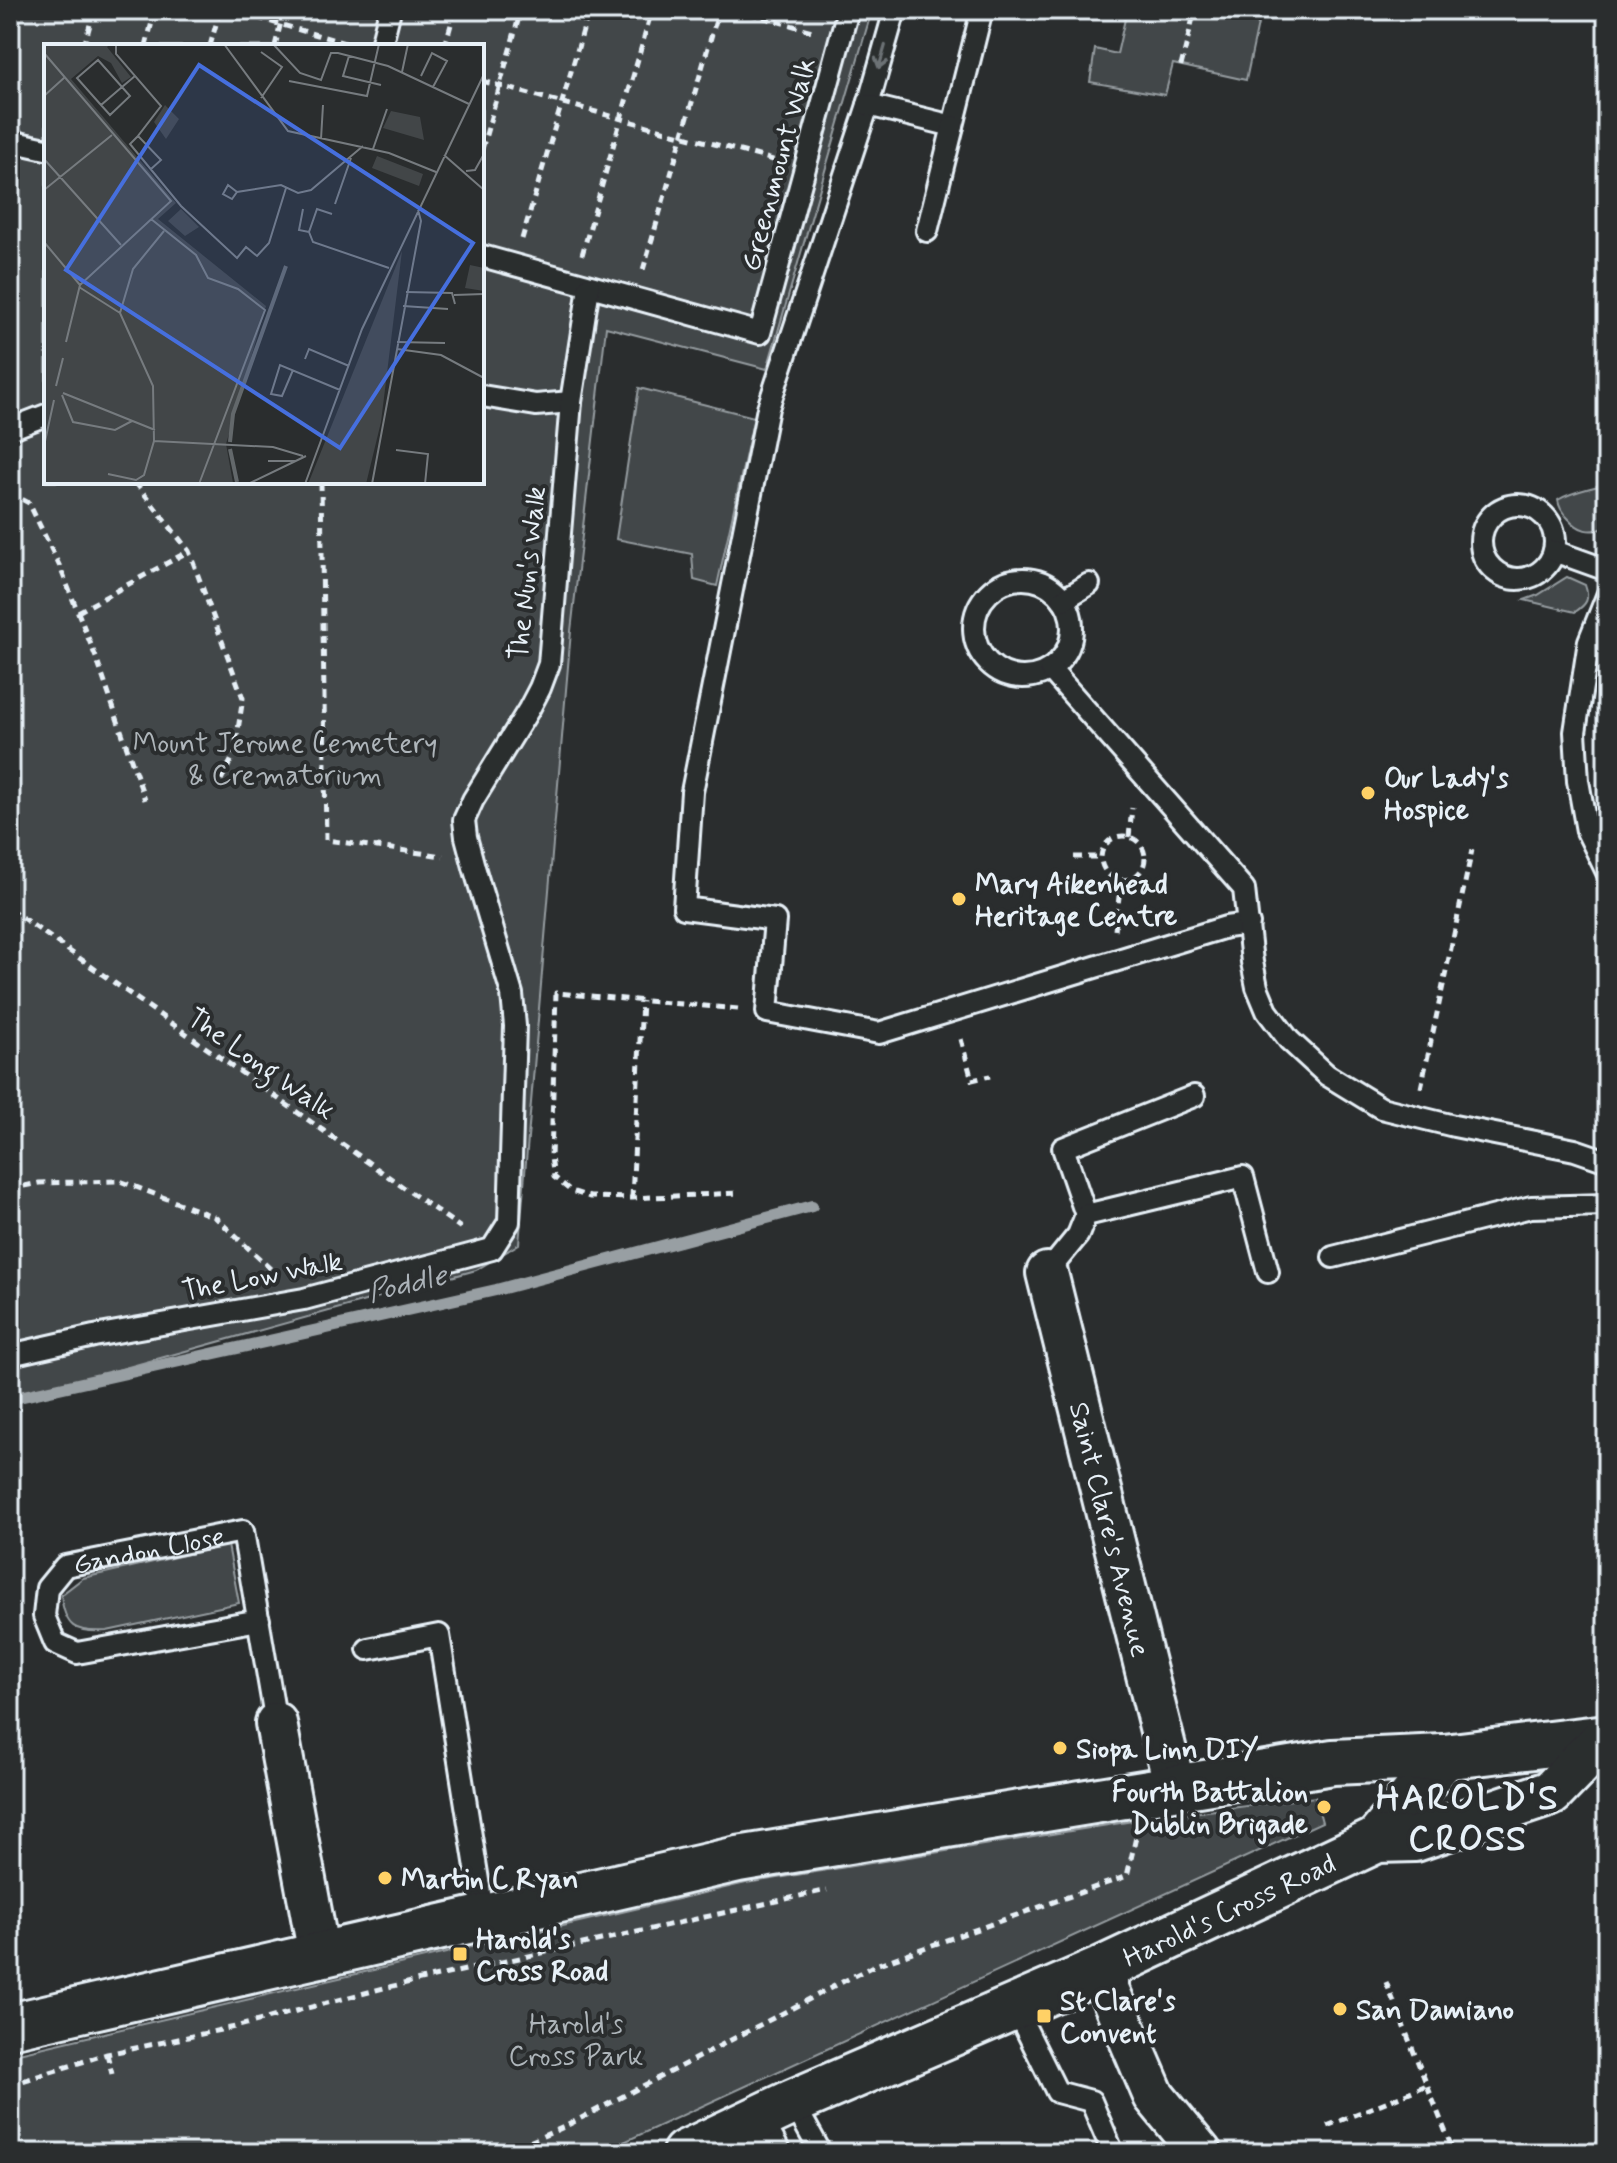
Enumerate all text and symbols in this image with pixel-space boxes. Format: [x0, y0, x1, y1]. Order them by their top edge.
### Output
inset map [44, 44, 484, 484]
one-way arrow [874, 44, 889, 70]
street label: Greenmount Walk [733, 54, 826, 276]
street label: The Nun's Walk [501, 484, 556, 662]
park label: Mount Jerome Cemetery & Crematorium [133, 726, 437, 795]
place label: Our Lady's Hospice [1384, 761, 1509, 830]
marker: Our Lady's Hospice [1359, 784, 1377, 802]
place label: Mary Aikenhead Heritage Centre [975, 867, 1177, 937]
marker: Mary Aikenhead Heritage Centre [950, 890, 968, 908]
street label: The Long Walk [177, 1000, 342, 1133]
street label: The Low Walk [179, 1244, 346, 1311]
water label: Poddle [364, 1256, 452, 1312]
street label: Saint Clare's Avenue [1059, 1399, 1158, 1661]
street label: Gandon Close [70, 1519, 228, 1585]
place label: Siopa Linn DIY [1076, 1732, 1258, 1769]
marker: Siopa Linn DIY [1051, 1739, 1069, 1757]
place label: Fourth Battalion Dublin Brigade [1112, 1775, 1308, 1845]
district label: HAROLD'S CROSS [1376, 1776, 1560, 1864]
marker: Fourth Battalion Dublin Brigade [1315, 1798, 1333, 1816]
street label: Harold's Cross Road [1118, 1846, 1342, 1978]
place label: Martin C Ryan [401, 1862, 578, 1899]
marker: Martin C Ryan [376, 1869, 394, 1887]
place label: Harold's Cross Road [476, 1922, 608, 1991]
marker: Harold's Cross Road [451, 1945, 469, 1963]
place label: St Clare's Convent [1060, 1984, 1176, 2053]
place label: San Damiano [1356, 1993, 1514, 2030]
marker: San Damiano [1331, 2000, 1349, 2018]
park label: Harold's Cross Park [508, 2007, 644, 2076]
marker: St Clare's Convent [1035, 2007, 1053, 2025]

